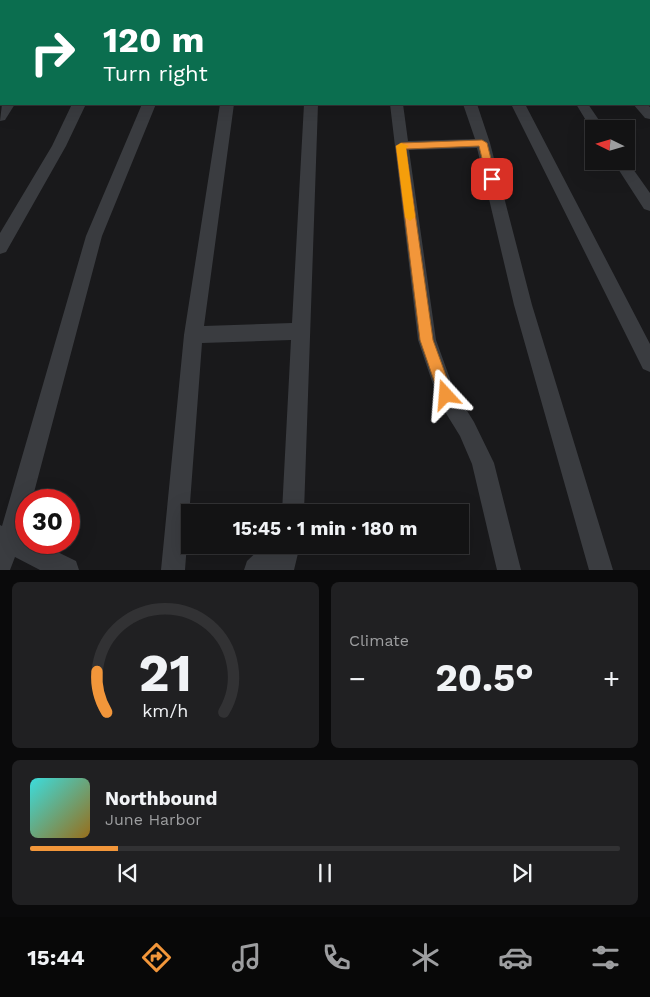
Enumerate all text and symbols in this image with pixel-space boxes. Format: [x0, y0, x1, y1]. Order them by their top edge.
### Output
text: 120 m [103, 19, 204, 61]
icon: right [20, 20, 85, 85]
text: Turn right [103, 61, 208, 86]
north arrow [585, 120, 635, 170]
map controls [585, 120, 635, 170]
pin [471, 158, 513, 200]
icon: arrive [478, 165, 506, 193]
position arrow [419, 368, 471, 420]
speed limit sign: 30 [15, 489, 80, 554]
text: 15:45 · 1 min · 180 m [233, 517, 417, 540]
text: Climate [349, 631, 409, 650]
text: 21 [139, 643, 192, 704]
text: 20.5° [435, 656, 534, 700]
text: − [349, 662, 366, 695]
text: + [603, 662, 620, 695]
text: km/h [142, 700, 189, 721]
text: Northbound [105, 787, 217, 810]
text: June Harbor [105, 810, 202, 829]
icon: previous [114, 859, 142, 887]
icon: pause [311, 859, 339, 887]
icon: next [508, 859, 536, 887]
icon: directions [139, 940, 174, 975]
icon: music [229, 940, 264, 975]
icon: phone [319, 940, 354, 975]
icon: climate [408, 940, 443, 975]
icon: car [498, 940, 533, 975]
icon: filters [588, 940, 623, 975]
text: 15:44 [27, 945, 85, 970]

